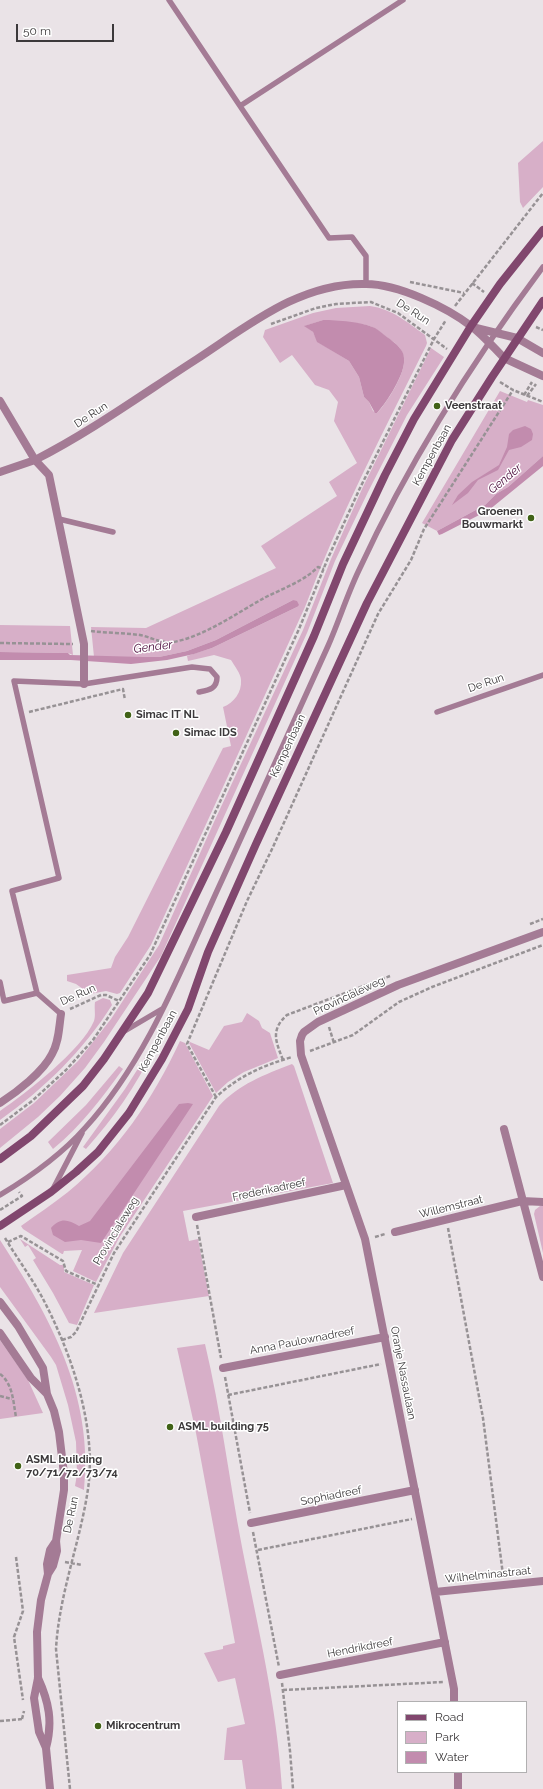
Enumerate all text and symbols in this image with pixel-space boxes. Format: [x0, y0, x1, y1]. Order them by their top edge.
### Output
scale bar [18, 16, 116, 42]
text: 50 m [23, 24, 51, 38]
street label: De Run [394, 296, 432, 328]
street label: De Run [72, 399, 110, 431]
place label: Veenstraat [445, 399, 502, 413]
marker: Veenstraat [432, 401, 442, 411]
street label: Kempenbaan [410, 422, 454, 488]
water label: Gender [485, 461, 525, 497]
place label: Groenen Bouwmarkt [462, 505, 523, 531]
marker: Groenen Bouwmarkt [526, 513, 536, 523]
water label: Gender [133, 637, 173, 657]
street label: De Run [466, 671, 506, 695]
place label: Simac IT NL [136, 708, 198, 722]
marker: Simac IT NL [123, 710, 133, 720]
street label: Kempenbaan [268, 712, 308, 780]
place label: Simac IDS [184, 726, 237, 740]
marker: Simac IDS [171, 728, 181, 738]
street label: Provincialeweg [311, 974, 387, 1018]
street label: De Run [58, 981, 98, 1009]
street label: Kempenbaan [136, 1008, 180, 1074]
street label: Frederikadreef [231, 1176, 307, 1204]
street label: Willemstraat [418, 1193, 484, 1221]
street label: Provincialeweg [90, 1194, 142, 1268]
street label: Anna Paulownadreef [249, 1324, 355, 1358]
street label: Oranje Nassaulaan [387, 1325, 419, 1421]
place label: ASML building 75 [178, 1420, 269, 1434]
marker: ASML building 75 [165, 1422, 175, 1432]
place label: ASML building 70/71/72/73/74 [26, 1453, 118, 1479]
marker: ASML building 70/71/72/73/74 [13, 1461, 23, 1471]
street label: Sophiadreef [299, 1484, 363, 1508]
street label: De Run [61, 1495, 81, 1535]
street label: Wilhelminastraat [444, 1564, 532, 1586]
street label: Hendrikdreef [326, 1635, 394, 1661]
legend [397, 1701, 527, 1773]
text: Road [435, 1710, 464, 1724]
place label: Mikrocentrum [106, 1719, 180, 1733]
marker: Mikrocentrum [93, 1721, 103, 1731]
text: Park [435, 1730, 460, 1744]
text: Water [435, 1750, 469, 1764]

